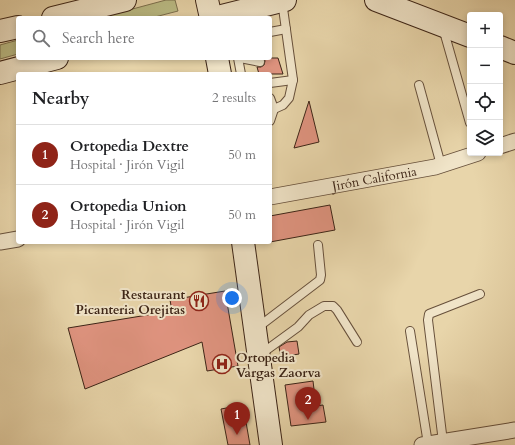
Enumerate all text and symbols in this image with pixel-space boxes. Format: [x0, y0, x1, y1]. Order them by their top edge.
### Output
map controls [467, 12, 503, 156]
button: + [467, 12, 503, 48]
search box [16, 16, 272, 60]
icon: search [30, 27, 52, 49]
text: Search here [62, 28, 135, 48]
button: − [467, 48, 503, 84]
button: locate [467, 84, 503, 120]
text: Nearby [32, 87, 89, 110]
text: 2 results [212, 89, 256, 107]
button: layers [467, 120, 503, 156]
text: Ortopedia Dextre [70, 136, 189, 156]
text: 1 [42, 146, 48, 164]
text: 50 m [228, 146, 256, 164]
text: Hospital · Jirón Vigil [70, 156, 184, 174]
street label: Jirón California [329, 162, 419, 196]
text: Ortopedia Union [70, 196, 187, 216]
text: 2 [42, 206, 48, 224]
text: 50 m [228, 206, 256, 224]
text: Hospital · Jirón Vigil [70, 216, 184, 234]
place label: Restaurant Picanteria Orejitas [75, 286, 185, 319]
your location [222, 288, 242, 308]
restaurant icon: Restaurant Picanteria Orejitas [188, 290, 210, 312]
place label: Ortopedia Vargas Zaorva [236, 349, 321, 382]
hospital icon: Ortopedia Vargas Zaorva [211, 353, 233, 375]
pin: 2 [295, 387, 321, 420]
pin: 1 [224, 402, 250, 435]

